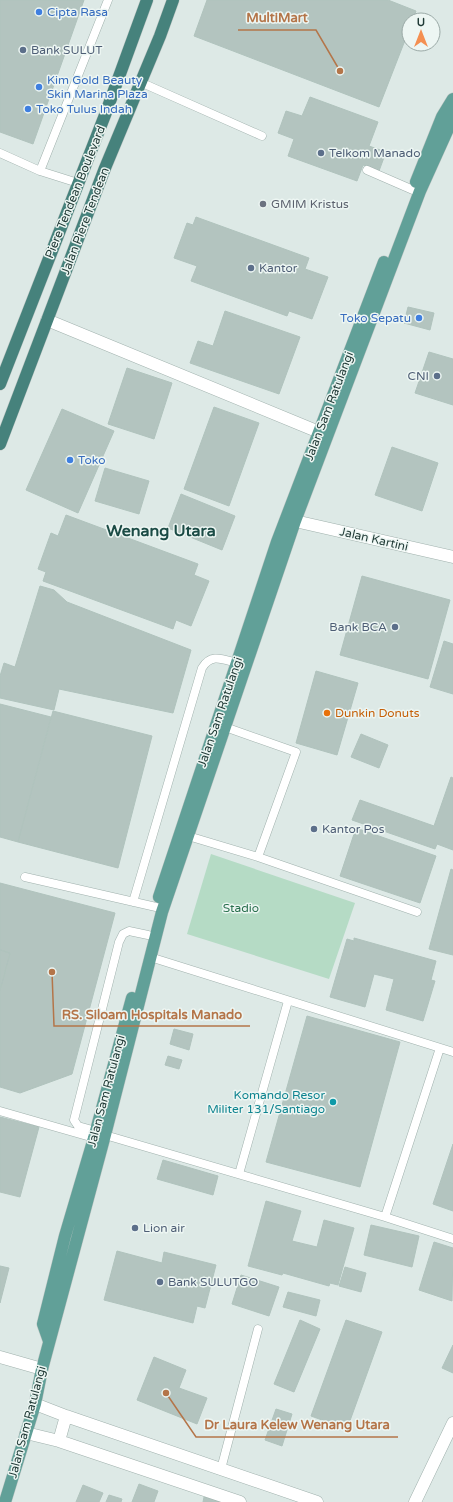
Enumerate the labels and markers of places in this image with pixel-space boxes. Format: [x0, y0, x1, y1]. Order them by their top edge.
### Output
place label: Cipta Rasa [47, 5, 108, 19]
callout: MultiMart [238, 5, 316, 30]
marker: Cipta Rasa [34, 7, 44, 17]
place label: Bank SULUT [31, 43, 103, 57]
marker: Bank SULUT [18, 45, 28, 55]
place label: Kim Gold Beauty Skin Marina Plaza [47, 73, 148, 101]
marker: Kim Gold Beauty Skin Marina Plaza [34, 82, 44, 92]
place label: Toko Tulus Indah [36, 102, 132, 116]
marker: Toko Tulus Indah [23, 104, 33, 114]
place label: Telkom Manado [329, 146, 420, 160]
marker: Telkom Manado [316, 148, 326, 158]
place label: GMIM Kristus [271, 197, 349, 211]
marker: GMIM Kristus [258, 199, 268, 209]
place label: Kantor [259, 261, 298, 275]
marker: Kantor [246, 263, 256, 273]
place label: Toko Sepatu [340, 311, 411, 325]
marker: Toko Sepatu [414, 313, 424, 323]
place label: CNI [408, 369, 429, 383]
marker: CNI [432, 371, 442, 381]
place label: Toko [78, 453, 106, 467]
marker: Toko [65, 455, 75, 465]
place label: Bank BCA [329, 620, 387, 634]
marker: Bank BCA [390, 622, 400, 632]
place label: Dunkin Donuts [335, 706, 420, 720]
marker: Dunkin Donuts [322, 708, 332, 718]
place label: Kantor Pos [322, 822, 385, 836]
marker: Kantor Pos [309, 824, 319, 834]
callout: RS. Siloam Hospitals Manado [54, 1001, 250, 1026]
place label: Komando Resor Militer 131/Santiago [207, 1088, 325, 1116]
marker: Komando Resor Militer 131/Santiago [328, 1097, 338, 1107]
place label: Lion air [143, 1221, 185, 1235]
marker: Lion air [130, 1223, 140, 1233]
place label: Bank SULUTGO [168, 1275, 258, 1289]
marker: Bank SULUTGO [155, 1277, 165, 1287]
callout: Dr Laura Kelew Wenang Utara [196, 1412, 398, 1437]

